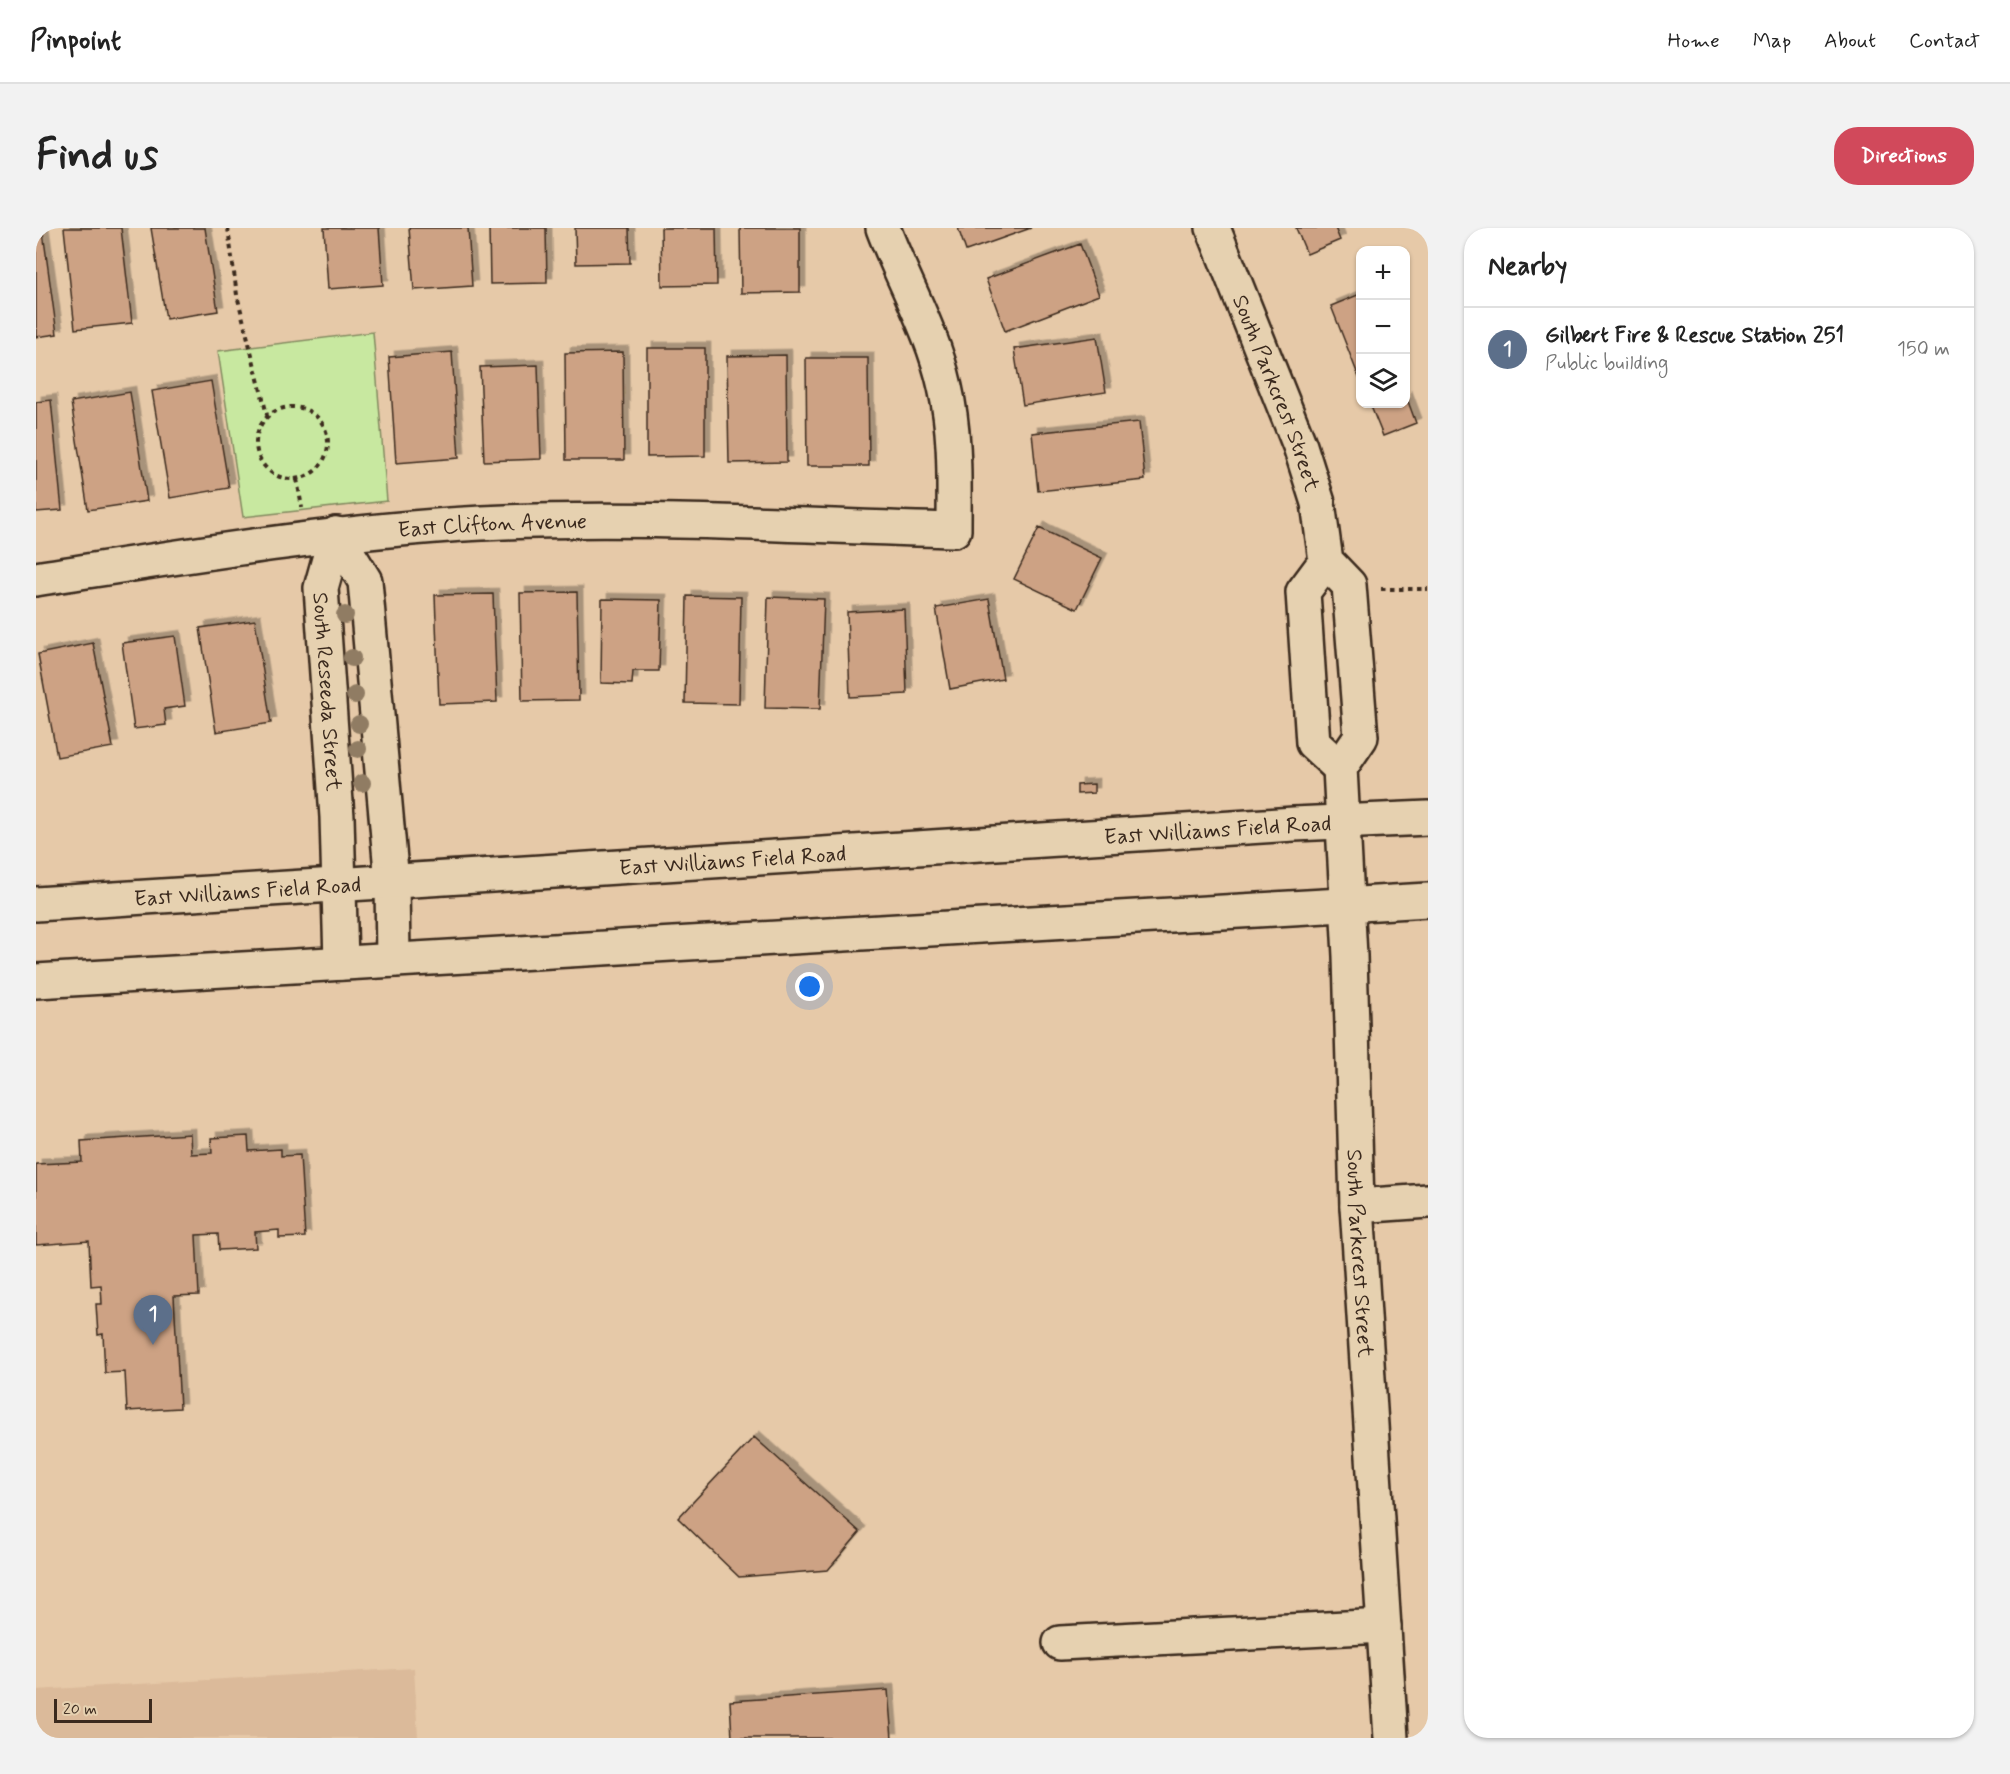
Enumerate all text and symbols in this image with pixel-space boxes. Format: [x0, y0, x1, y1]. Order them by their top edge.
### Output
text: Pinpoint [30, 23, 121, 60]
text: Home [1668, 27, 1720, 55]
text: Map [1753, 27, 1791, 55]
text: About [1824, 27, 1876, 55]
text: Contact [1909, 27, 1980, 55]
button: Directions [1834, 127, 1974, 185]
text: Find us [36, 129, 158, 184]
map controls [1356, 246, 1410, 408]
button: + [1356, 246, 1410, 300]
text: Nearby [1488, 250, 1567, 284]
street label: South Parkcrest Street [1225, 291, 1326, 495]
button: − [1356, 300, 1410, 354]
text: Gilbert Fire & Rescue Station 251 [1545, 322, 1844, 350]
text: 1 [1503, 336, 1512, 363]
text: 150 m [1897, 336, 1950, 363]
text: Public building [1545, 350, 1668, 377]
button: layers [1356, 354, 1410, 408]
street label: East Clifton Avenue [397, 508, 587, 545]
street label: South Reseeda Street [305, 591, 347, 792]
street label: East Williams Field Road [1103, 810, 1332, 852]
street label: East Williams Field Road [618, 841, 847, 883]
street label: East Williams Field Road [133, 871, 362, 914]
your location [795, 972, 824, 1001]
street label: South Parkcrest Street [1339, 1149, 1379, 1359]
pin: 1 [134, 1296, 172, 1345]
scale bar [54, 1696, 152, 1724]
text: 20 m [63, 1699, 97, 1720]

